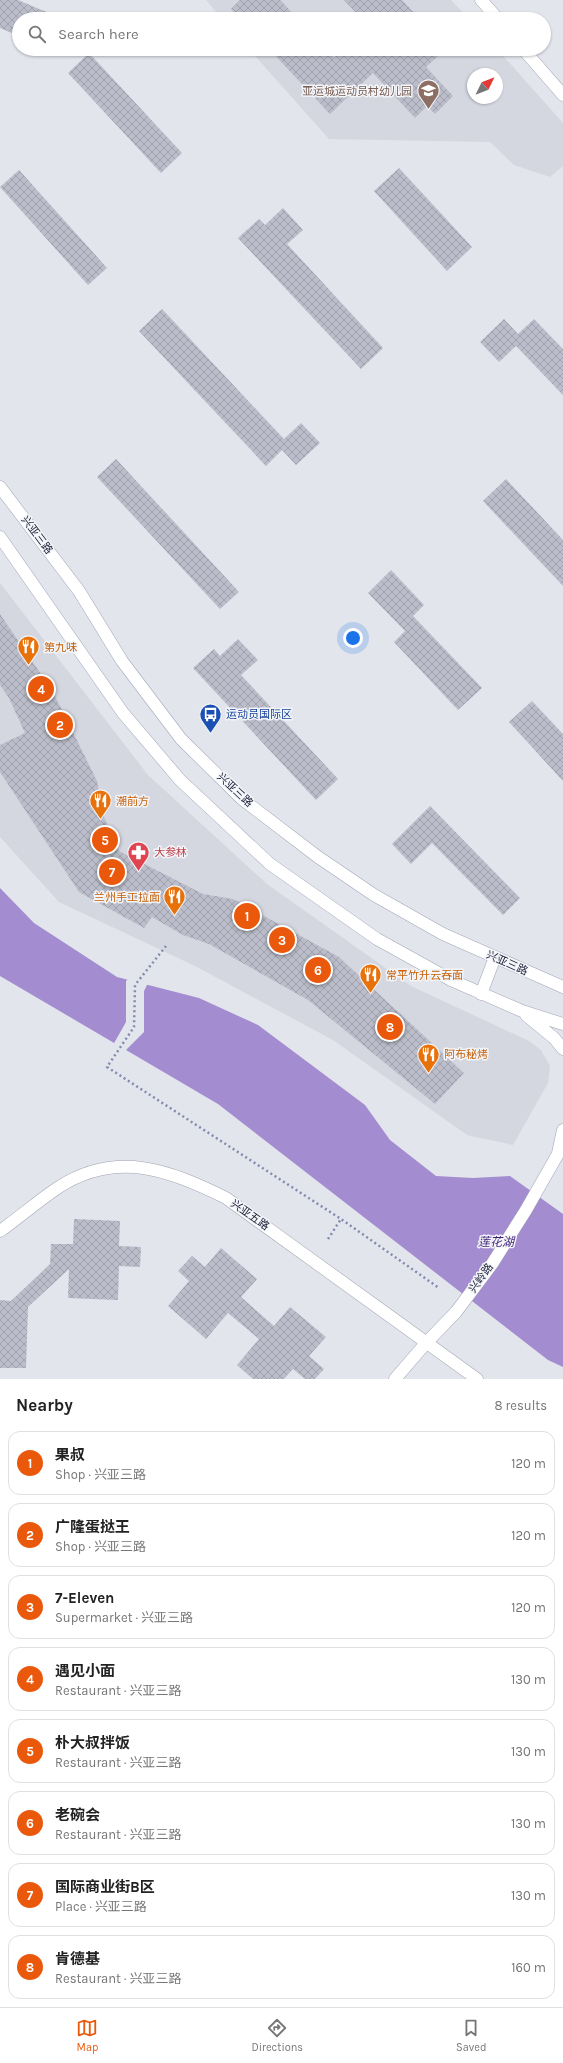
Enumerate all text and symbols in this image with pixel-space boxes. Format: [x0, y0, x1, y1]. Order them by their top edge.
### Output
search box [12, 12, 551, 56]
icon: search [26, 23, 48, 45]
text: Search here [58, 25, 139, 43]
north arrow [467, 68, 503, 104]
school or university icon: 亚运城运动员村幼儿园 [415, 78, 441, 111]
place label: 亚运城运动员村幼儿园 [302, 85, 412, 98]
street label: 兴亚三路 [19, 514, 55, 556]
your location [343, 628, 363, 648]
restaurant icon: 第九味 [15, 634, 41, 667]
place label: 第九味 [44, 641, 77, 654]
pin: 4 [28, 674, 54, 704]
bus stop icon: 运动员国际区 [198, 701, 224, 734]
place label: 运动员国际区 [226, 708, 292, 721]
pin: 2 [47, 710, 73, 740]
street label: 兴亚三路 [214, 770, 256, 810]
restaurant icon: 潮前方 [88, 788, 114, 821]
place label: 潮前方 [116, 795, 149, 808]
pin: 5 [92, 825, 118, 855]
pharmacy icon: 大参林 [126, 839, 152, 872]
place label: 大参林 [154, 846, 187, 859]
pin: 7 [99, 857, 125, 887]
restaurant icon: 兰州手工拉面 [162, 884, 188, 917]
place label: 兰州手工拉面 [94, 891, 160, 904]
pin: 1 [234, 901, 260, 931]
pin: 3 [269, 925, 295, 955]
street label: 兴亚三路 [484, 948, 530, 978]
pin: 6 [305, 955, 331, 985]
restaurant icon: 常平竹升云吞面 [358, 962, 384, 995]
place label: 常平竹升云吞面 [386, 969, 463, 982]
pin: 8 [377, 1012, 403, 1042]
restaurant icon: 阿布秘烤 [416, 1041, 442, 1074]
place label: 阿布秘烤 [444, 1048, 488, 1061]
street label: 兴亚五路 [228, 1197, 272, 1233]
water label: 莲花湖 [478, 1235, 516, 1249]
street label: 兴岭路 [466, 1261, 496, 1295]
text: Nearby [16, 1395, 73, 1415]
text: 8 results [494, 1398, 547, 1413]
text: 果叔 [55, 1446, 85, 1464]
text: 1 [28, 1456, 32, 1471]
text: 120 m [511, 1456, 546, 1471]
text: Shop · 兴亚三路 [55, 1467, 146, 1482]
text: 广隆蛋挞王 [55, 1518, 130, 1536]
text: 2 [26, 1528, 34, 1543]
text: 120 m [511, 1528, 546, 1543]
text: Shop · 兴亚三路 [55, 1539, 146, 1554]
text: 7-Eleven [55, 1589, 114, 1607]
text: 3 [26, 1600, 34, 1615]
text: 120 m [511, 1600, 546, 1615]
text: Supermarket · 兴亚三路 [55, 1610, 193, 1625]
text: 遇见小面 [55, 1662, 115, 1680]
text: 4 [26, 1672, 34, 1687]
text: 130 m [511, 1672, 546, 1687]
text: Restaurant · 兴亚三路 [55, 1683, 181, 1698]
text: 朴大叔拌饭 [55, 1734, 130, 1752]
text: 5 [26, 1744, 34, 1759]
text: 130 m [511, 1744, 546, 1759]
text: Restaurant · 兴亚三路 [55, 1755, 181, 1770]
text: 老碗会 [55, 1806, 100, 1824]
text: 6 [26, 1816, 34, 1831]
text: 130 m [511, 1816, 546, 1831]
text: Restaurant · 兴亚三路 [55, 1827, 181, 1842]
text: 国际商业街B区 [55, 1878, 155, 1896]
text: 7 [27, 1888, 33, 1903]
text: 130 m [511, 1888, 546, 1903]
text: Place · 兴亚三路 [55, 1899, 147, 1914]
text: 肯德基 [55, 1950, 100, 1968]
text: 8 [26, 1960, 34, 1975]
text: 160 m [511, 1960, 546, 1975]
text: Restaurant · 兴亚三路 [55, 1971, 181, 1986]
tab: Map [76, 2017, 98, 2054]
tab: Directions [251, 2017, 303, 2054]
tab: Saved [456, 2017, 487, 2054]

